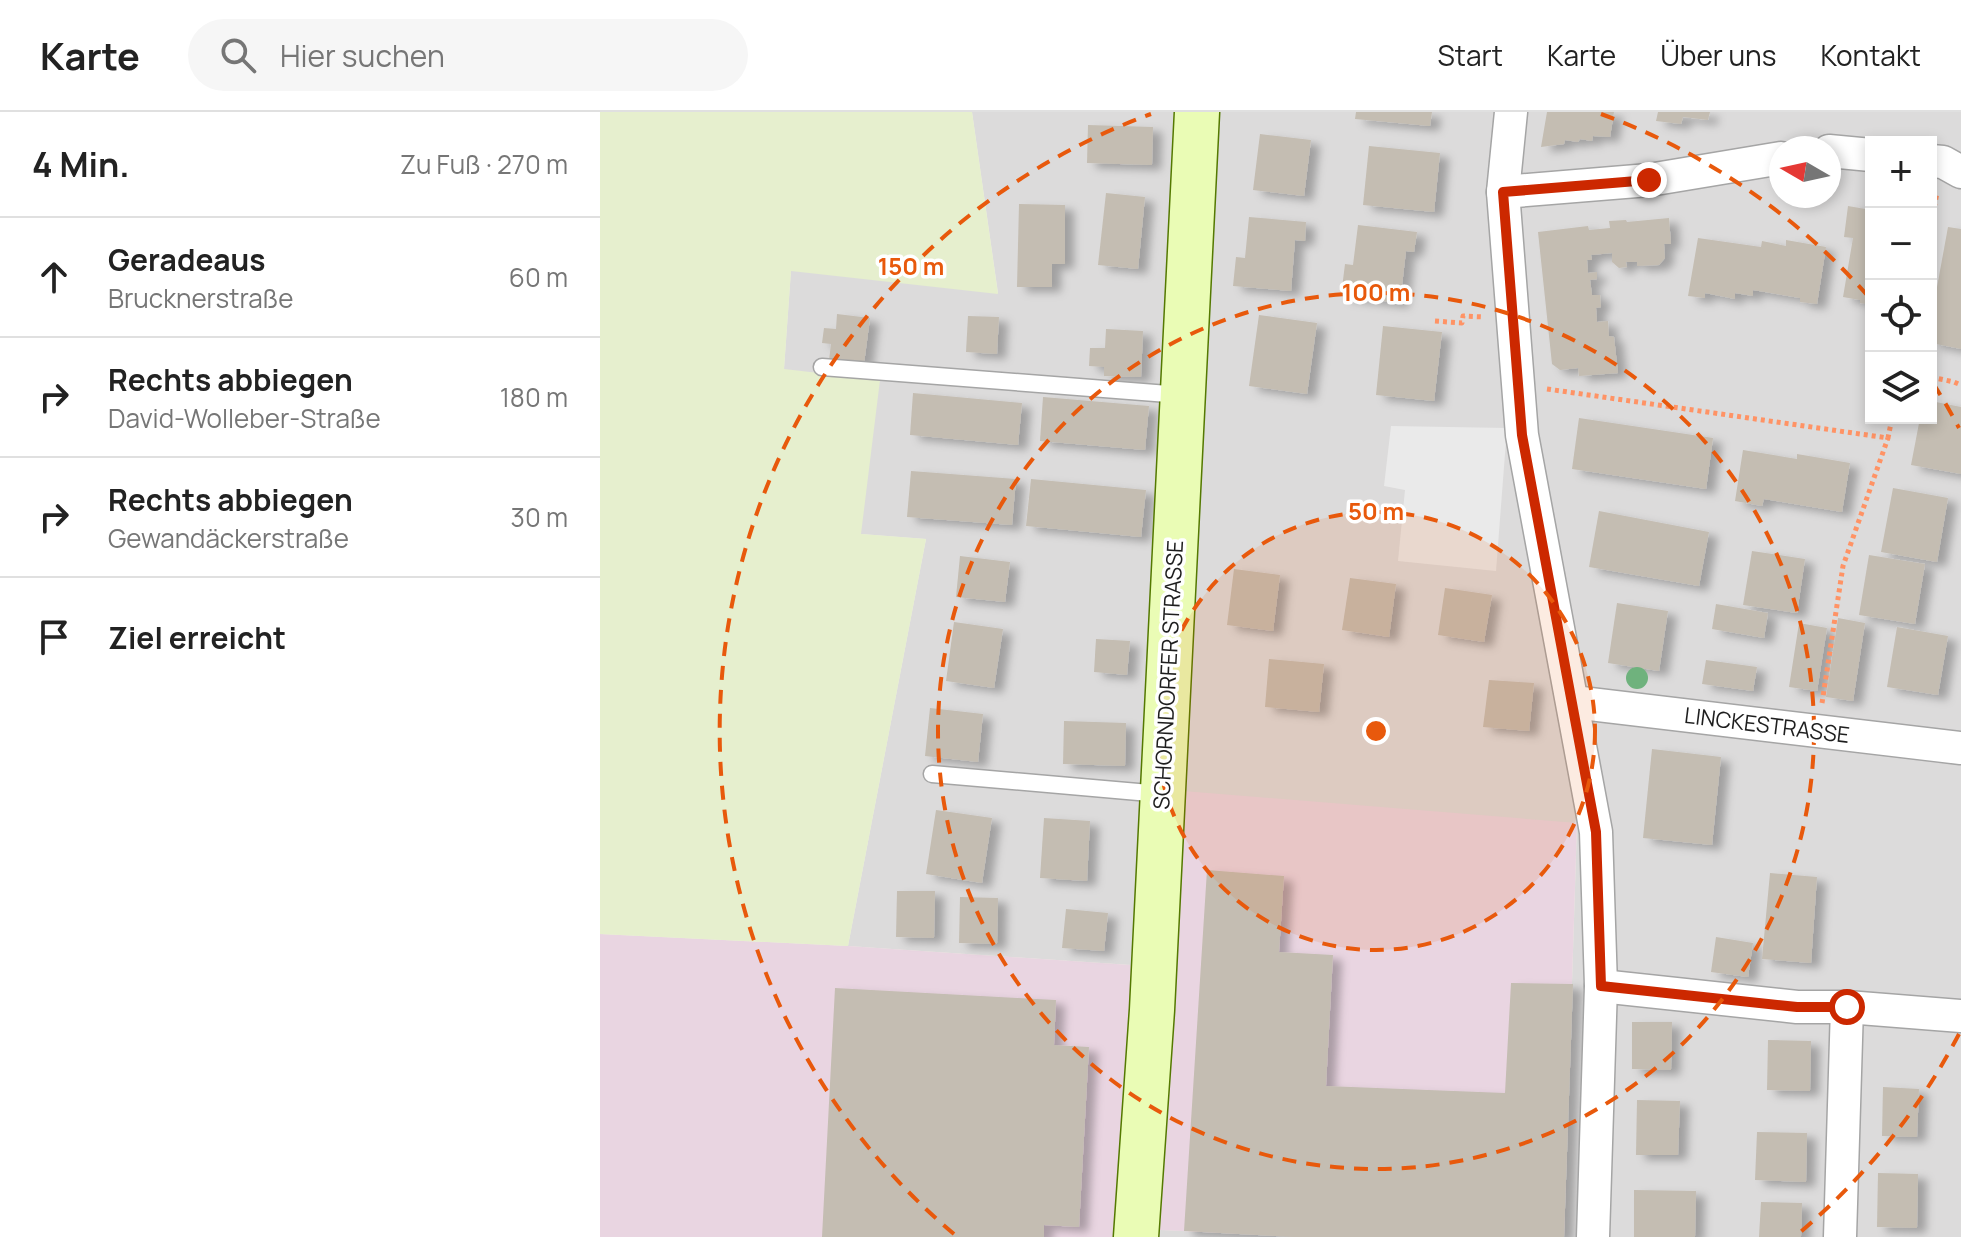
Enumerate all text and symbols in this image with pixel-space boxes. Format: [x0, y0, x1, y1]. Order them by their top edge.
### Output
search box [188, 19, 748, 91]
text: Karte [40, 29, 140, 81]
icon: search [216, 33, 260, 77]
text: Hier suchen [280, 35, 445, 76]
text: Start [1438, 36, 1503, 74]
text: Karte [1547, 36, 1616, 74]
text: Über uns [1660, 36, 1776, 74]
text: Kontakt [1820, 36, 1921, 74]
north arrow [1769, 136, 1841, 208]
map controls [1865, 136, 1937, 424]
button: + [1865, 136, 1937, 208]
text: 4 Min. [32, 141, 130, 187]
text: Zu Fuß · 270 m [400, 146, 568, 182]
route end [1631, 162, 1667, 198]
button: − [1865, 208, 1937, 280]
text: Geradeaus [108, 239, 265, 280]
text: 150 m [878, 249, 944, 282]
icon: ahead [32, 255, 76, 299]
text: 60 m [509, 259, 568, 295]
text: 100 m [1342, 275, 1410, 308]
text: Brucknerstraße [108, 280, 294, 316]
button: locate [1865, 280, 1937, 352]
button: layers [1865, 352, 1937, 424]
text: Rechts abbiegen [108, 359, 353, 400]
icon: right [32, 375, 76, 419]
text: 180 m [500, 379, 568, 415]
text: David-Wolleber-Straße [108, 400, 381, 436]
text: Rechts abbiegen [108, 479, 353, 520]
text: 50 m [1348, 494, 1404, 527]
icon: right [32, 495, 76, 539]
text: 30 m [511, 499, 568, 535]
text: Gewandäckerstraße [108, 520, 349, 556]
street label: SCHORNDORFER STRASSE [1146, 540, 1190, 810]
icon: arrive [32, 615, 76, 659]
text: Ziel erreicht [108, 617, 286, 658]
street label: LINCKESTRASSE [1683, 700, 1851, 750]
centre of rings [1362, 717, 1390, 745]
route start [1829, 989, 1865, 1025]

